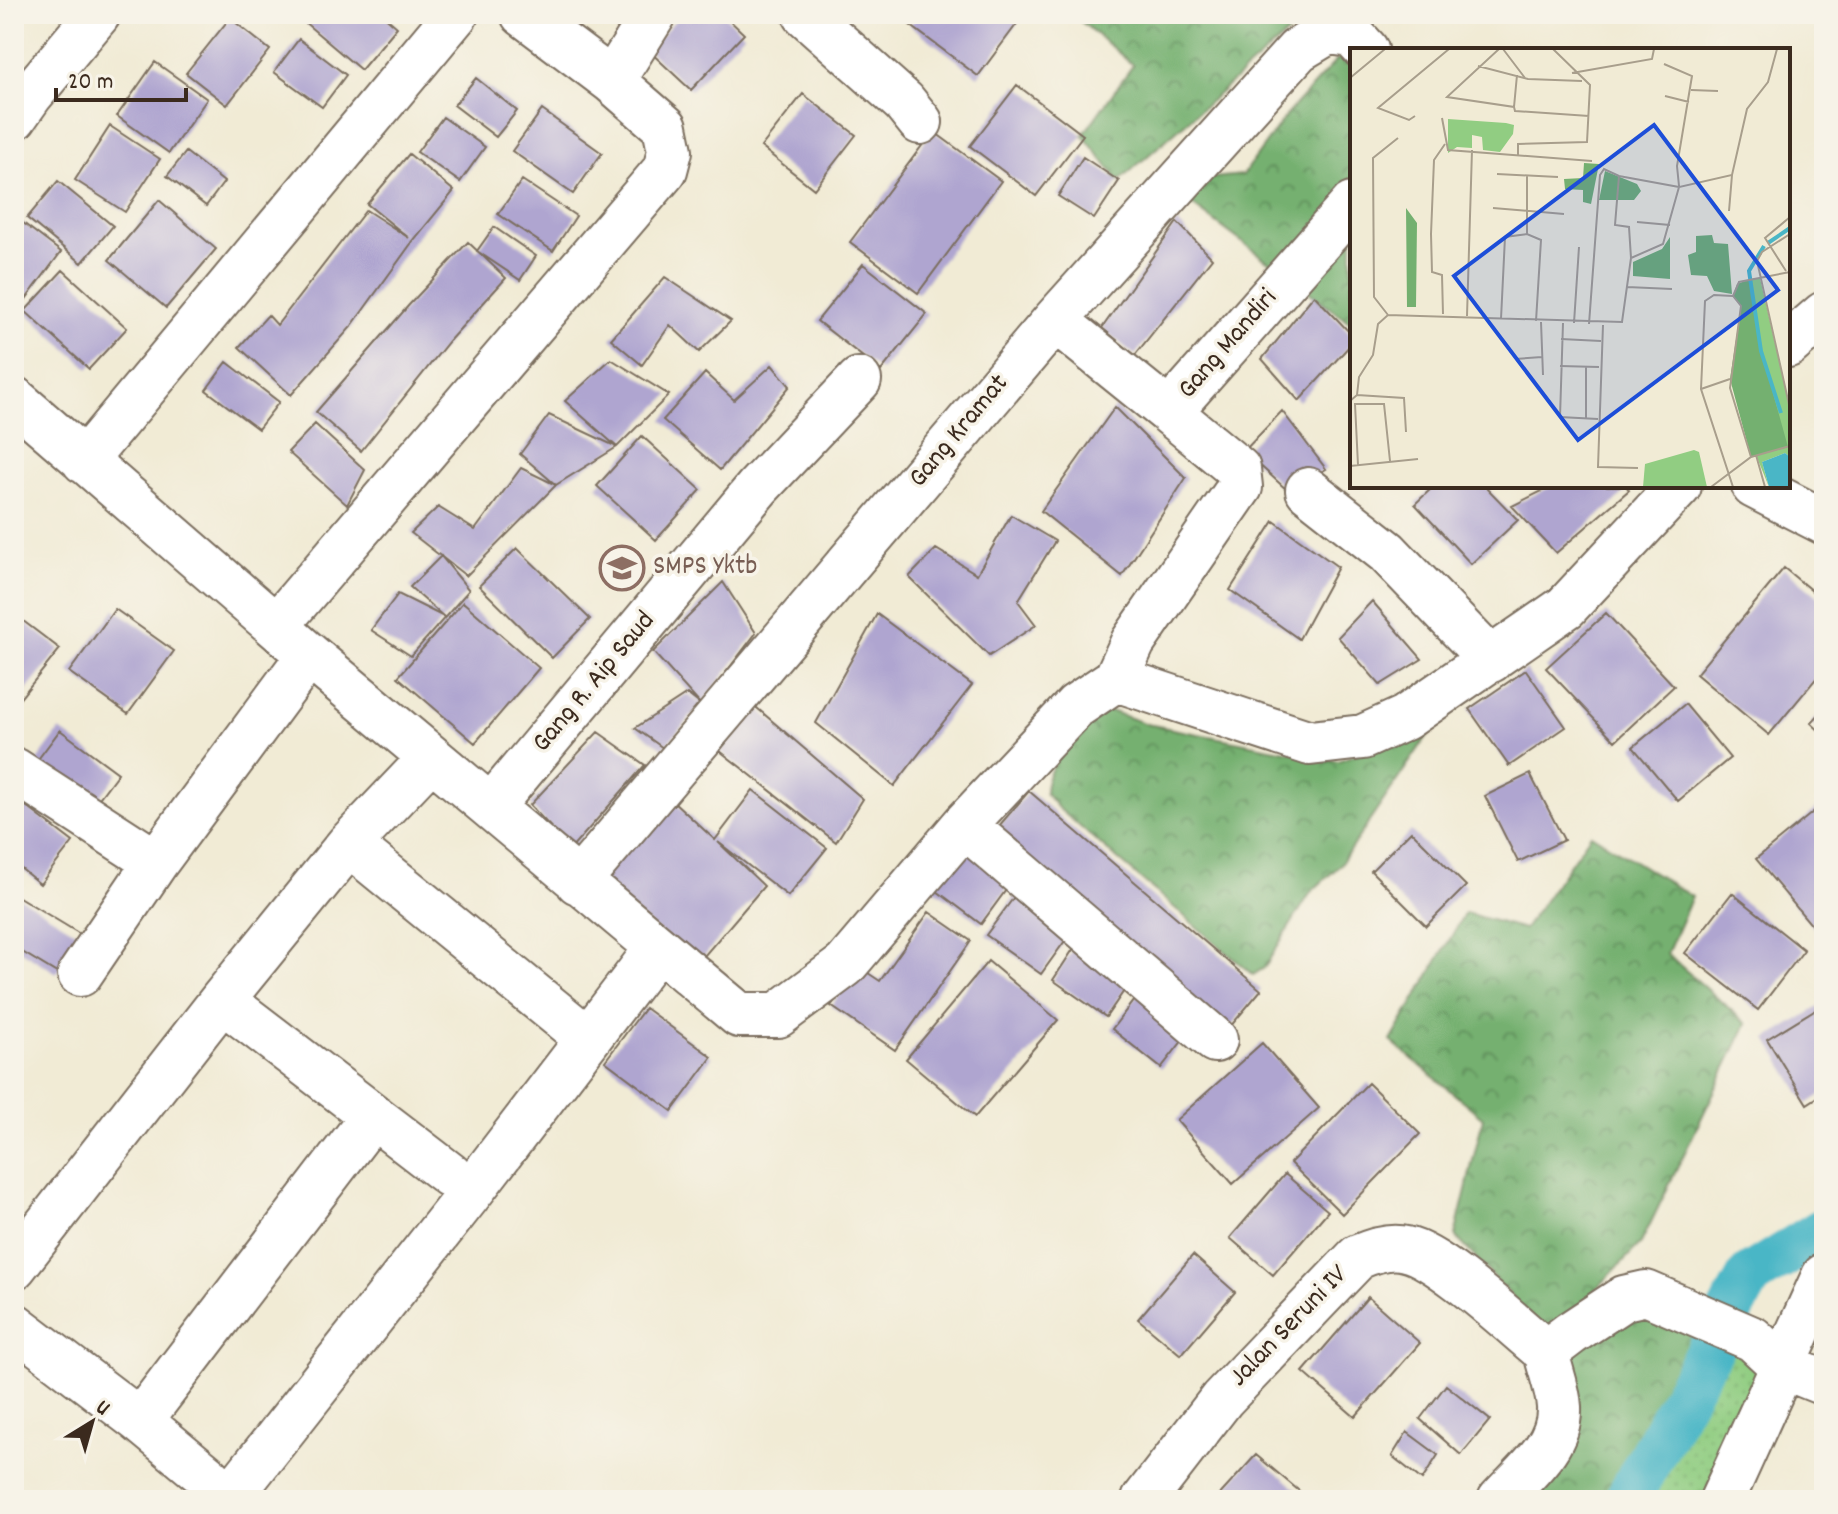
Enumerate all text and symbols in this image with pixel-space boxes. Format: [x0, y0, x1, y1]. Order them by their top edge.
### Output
inset map [1350, 48, 1790, 488]
scale bar [56, 52, 186, 102]
text: 20 m [68, 66, 114, 100]
street label: Gang Mandiri [1170, 281, 1288, 409]
street label: Gang Kramat [900, 366, 1020, 498]
school or university icon: SMPS Yktb [598, 544, 646, 592]
place label: SMPS Yktb [653, 548, 757, 588]
street label: Gang R. Aip Saud [524, 603, 666, 763]
street label: Jalan Seruni IV [1221, 1257, 1359, 1397]
north arrow [52, 1382, 132, 1462]
text: U [88, 1393, 115, 1424]

